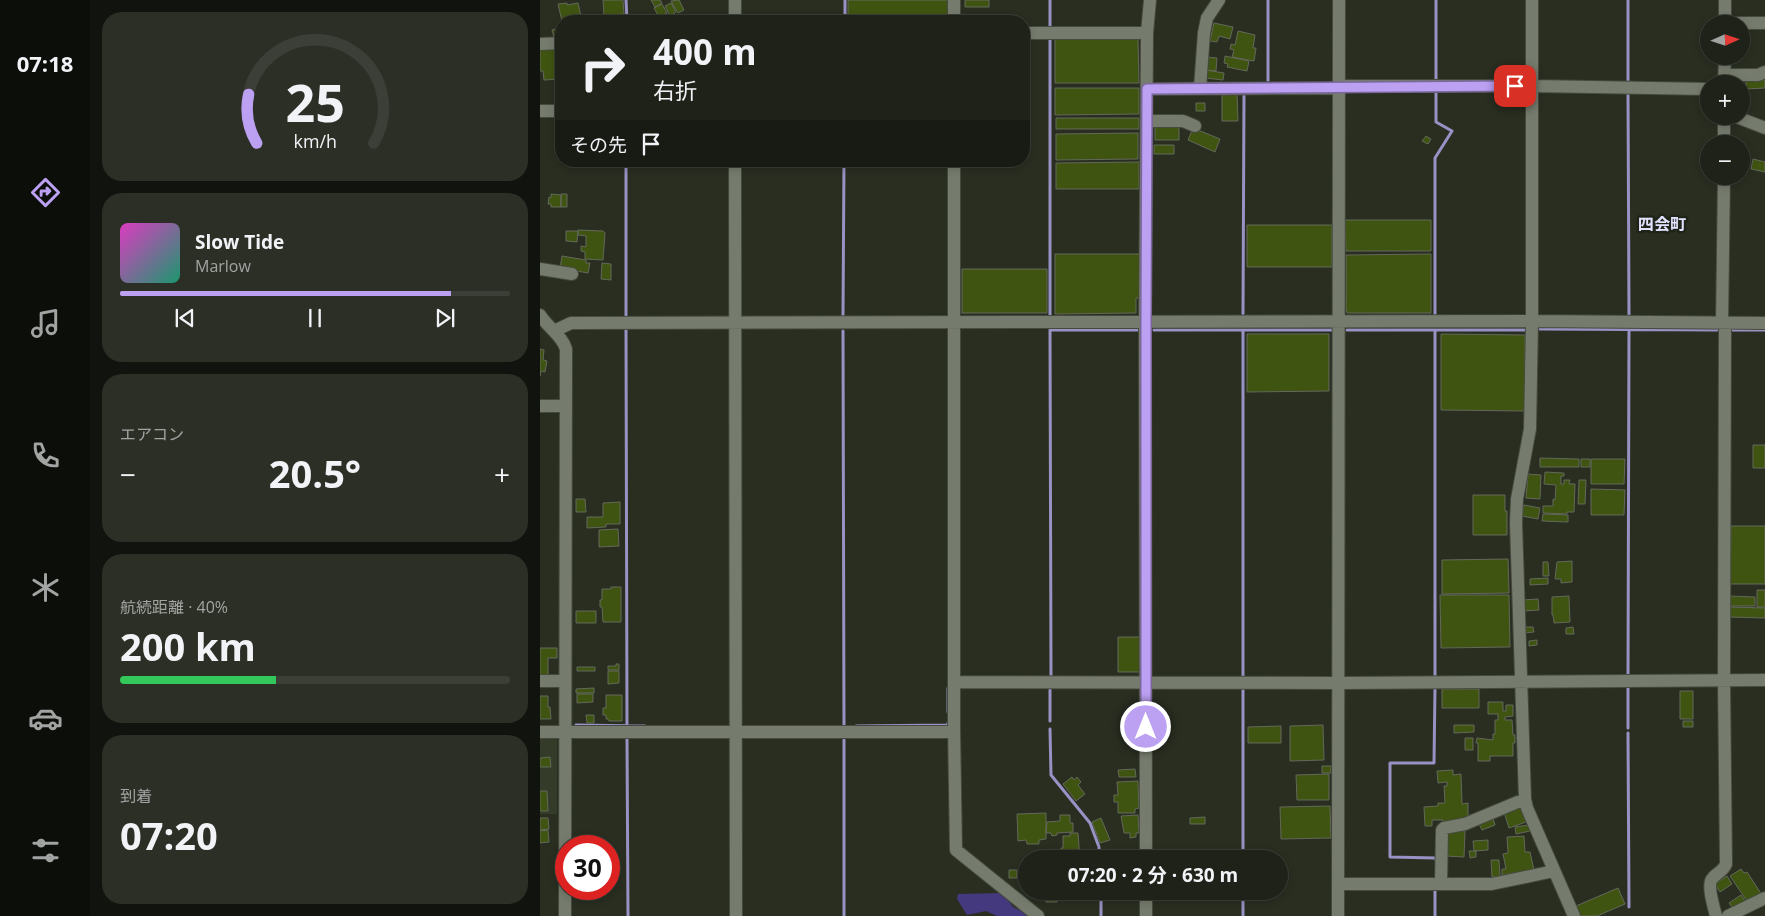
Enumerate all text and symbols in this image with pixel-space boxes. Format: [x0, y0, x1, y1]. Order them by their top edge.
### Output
north arrow [1700, 15, 1750, 65]
map controls [1700, 15, 1750, 185]
text: 400 m [653, 28, 757, 75]
icon: right [570, 35, 635, 100]
text: 07:18 [17, 48, 73, 78]
pin [1494, 65, 1536, 107]
text: 25 [285, 66, 345, 137]
icon: arrive [1501, 72, 1529, 100]
text: 右折 [653, 75, 697, 105]
button: + [1700, 75, 1750, 125]
text: km/h [293, 129, 337, 153]
icon: arrive [637, 130, 665, 158]
text: その先 [570, 132, 627, 158]
button: − [1700, 135, 1750, 185]
icon: directions [28, 175, 63, 210]
district label: 四会町 [1638, 213, 1686, 235]
text: Slow Tide [195, 229, 284, 255]
text: Marlow [195, 255, 251, 277]
icon: previous [171, 304, 199, 332]
icon: pause [301, 304, 329, 332]
icon: next [431, 304, 459, 332]
icon: music [28, 306, 63, 341]
text: エアコン [120, 423, 184, 445]
icon: phone [28, 438, 63, 473]
text: 20.5° [269, 447, 361, 499]
text: − [120, 455, 136, 493]
text: + [494, 455, 510, 493]
icon: climate [28, 570, 63, 605]
text: 航続距離 · 40% [120, 596, 228, 618]
text: 200 km [120, 620, 256, 672]
position arrow [1119, 700, 1171, 752]
icon: car [28, 701, 63, 736]
text: 到着 [120, 785, 152, 807]
text: 07:20 [120, 809, 218, 861]
icon: filters [28, 833, 63, 868]
speed limit sign: 30 [555, 835, 620, 900]
text: 07:20 · 2 分 · 630 m [1068, 862, 1238, 888]

